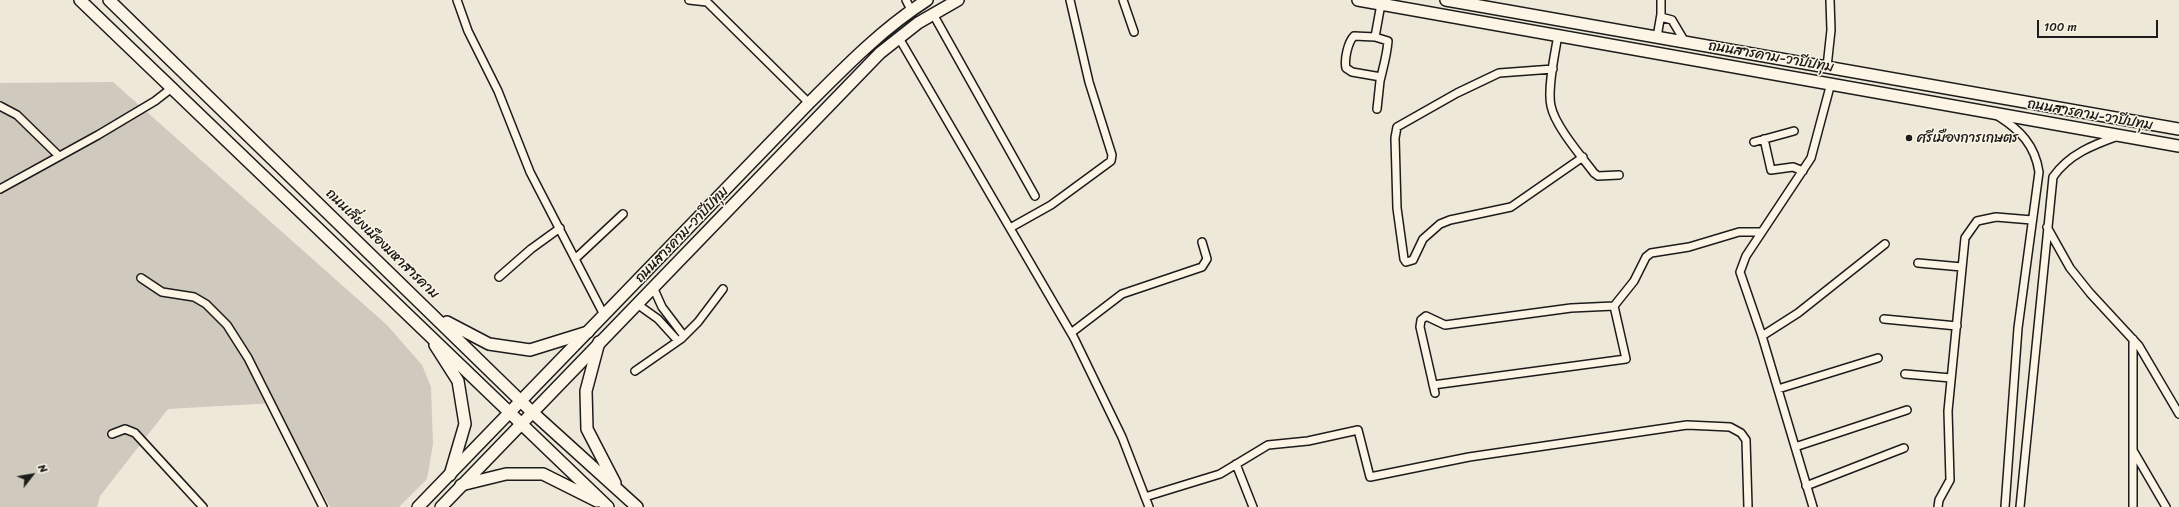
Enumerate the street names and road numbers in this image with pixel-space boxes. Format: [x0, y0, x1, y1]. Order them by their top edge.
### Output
street label: ถนนสารคาม-วาปีปทุม [1707, 38, 1835, 76]
street label: ถนนสารคาม-วาปีปทุม [2026, 96, 2154, 134]
street label: ถนนสารคาม-วาปีปทุม [632, 183, 732, 287]
street label: ถนนเลี่ยงเมืองมหาสารคาม [322, 186, 442, 302]

